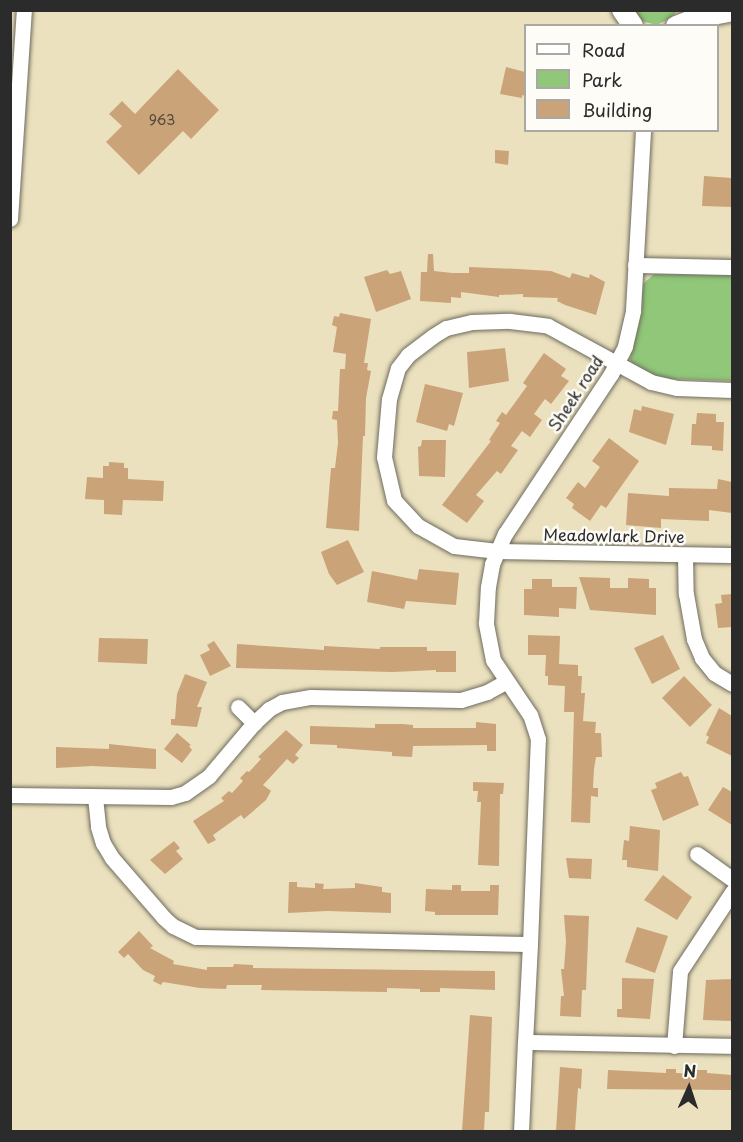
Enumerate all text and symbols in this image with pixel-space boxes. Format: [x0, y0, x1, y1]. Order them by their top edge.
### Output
legend [524, 24, 719, 132]
text: Road [582, 36, 626, 63]
text: Park [582, 66, 622, 93]
text: Building [582, 96, 652, 123]
house number: 963 [149, 112, 175, 128]
street label: Sheek road [543, 351, 607, 435]
street label: Meadowlark Drive [543, 524, 685, 546]
north arrow [659, 1058, 719, 1118]
text: N [683, 1058, 697, 1082]

